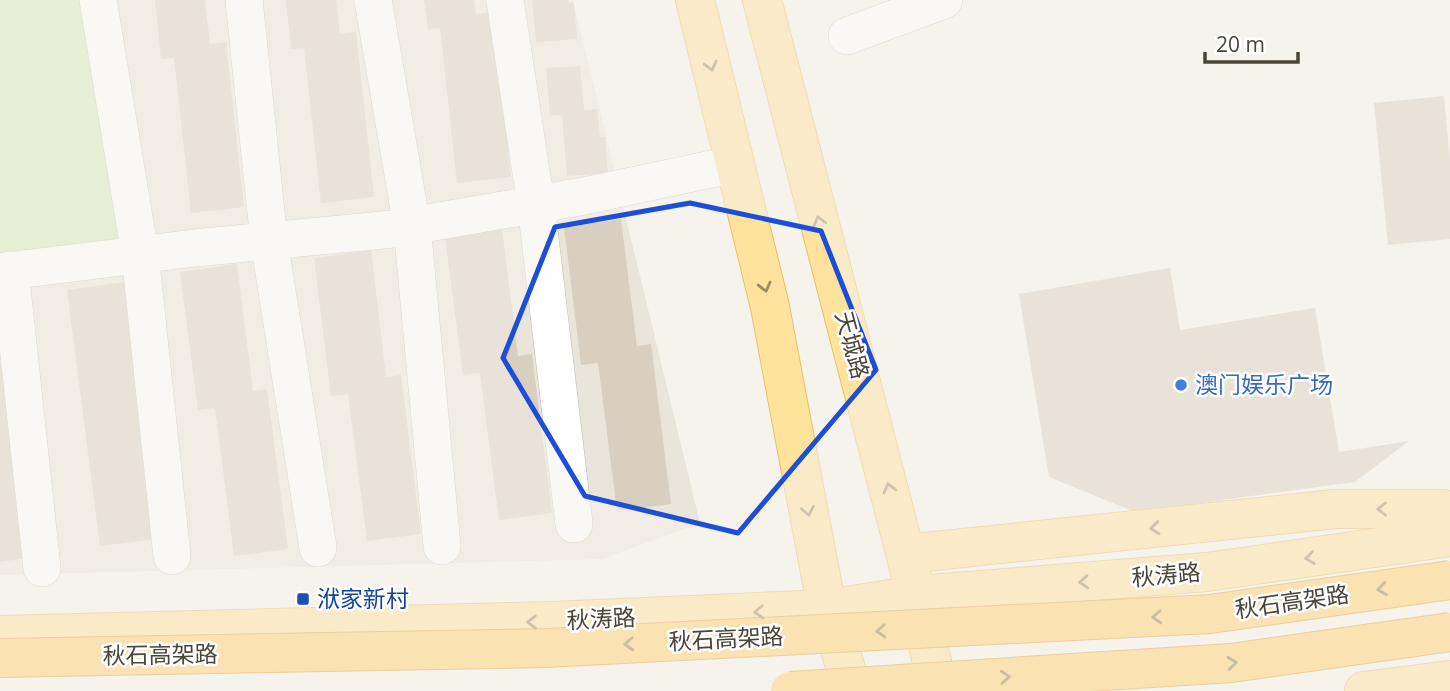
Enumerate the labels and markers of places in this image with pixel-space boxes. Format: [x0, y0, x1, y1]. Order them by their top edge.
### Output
place label: 澳门娱乐广场 [1195, 368, 1333, 400]
marker: 澳门娱乐广场 [1173, 377, 1189, 393]
place label: 洑家新村 [317, 582, 409, 614]
marker: 洑家新村 [295, 591, 311, 607]

